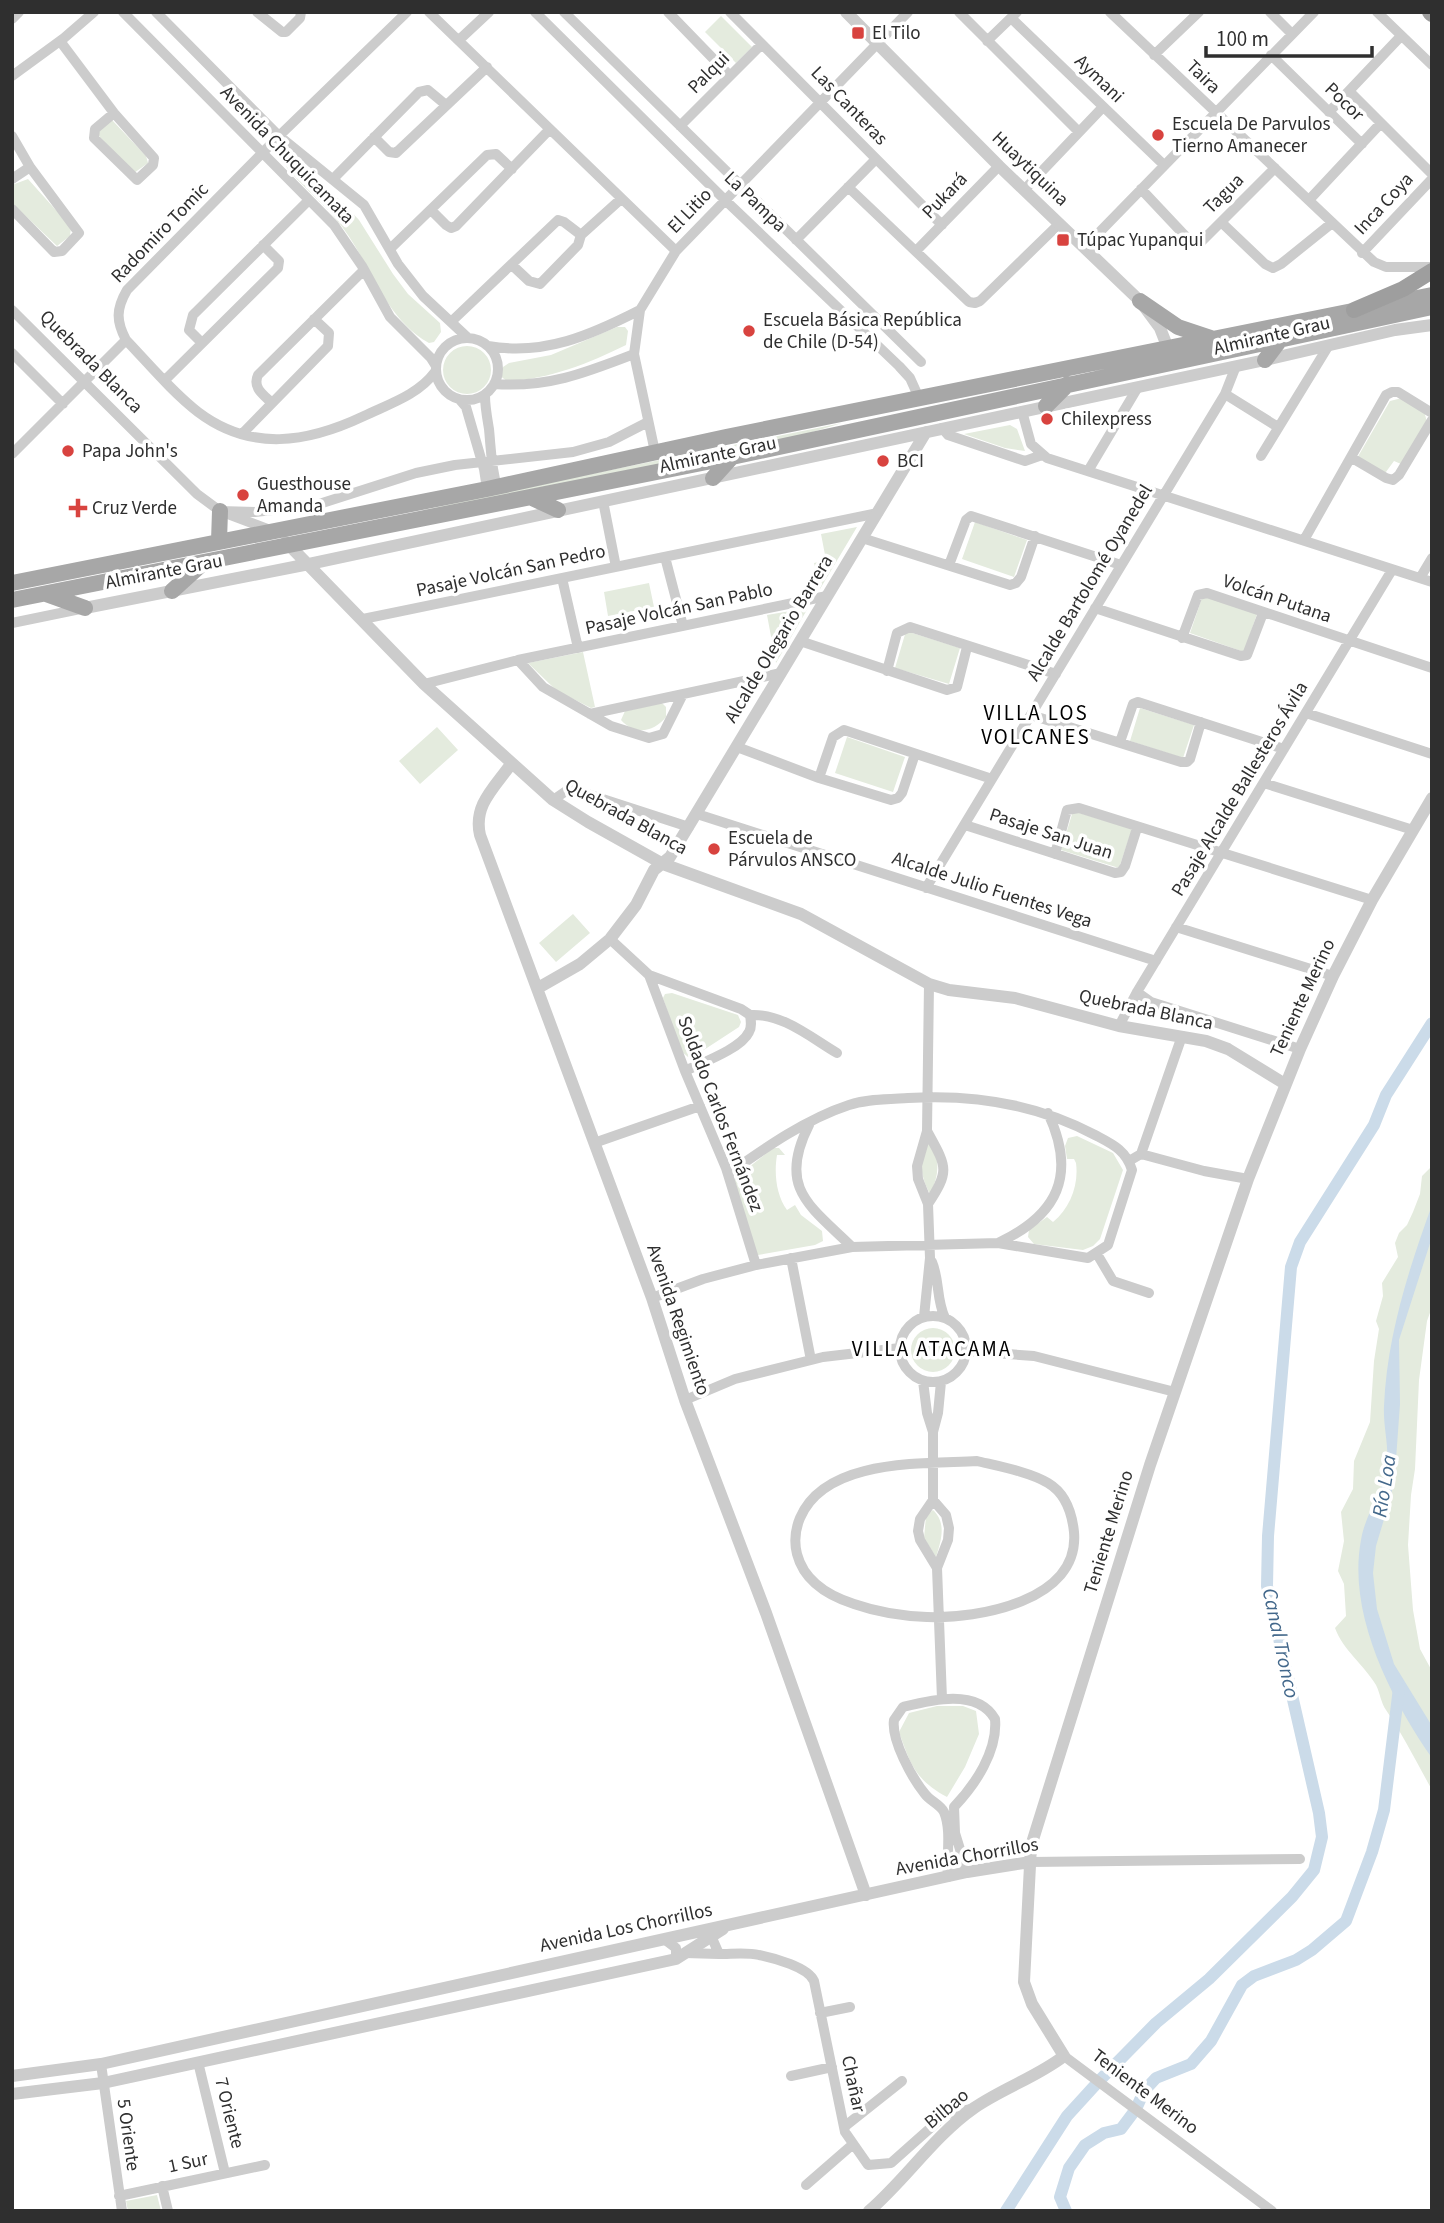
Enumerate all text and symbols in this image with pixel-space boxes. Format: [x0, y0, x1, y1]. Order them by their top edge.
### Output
scale bar [1206, 14, 1372, 58]
place label: El Tilo [872, 20, 921, 47]
text: 100 m [1216, 24, 1269, 54]
marker: El Tilo [850, 25, 866, 41]
street label: Palqui [682, 46, 736, 100]
street label: Aymani [1068, 49, 1130, 109]
street label: Taira [1180, 54, 1226, 100]
street label: Las Canteras [804, 60, 894, 152]
street label: Pocor [1318, 76, 1370, 128]
street label: Avenida Chuquicamata [214, 80, 360, 230]
place label: Escuela De Parvulos Tierno Amanecer [1172, 111, 1330, 160]
street label: Huaytiquina [985, 125, 1075, 213]
marker: Escuela De Parvulos Tierno Amanecer [1150, 127, 1166, 143]
street label: La Pampa [718, 165, 792, 239]
street label: Pukará [916, 167, 974, 225]
street label: Inca Coya [1348, 167, 1420, 241]
street label: Tagua [1198, 168, 1250, 220]
street label: Radomiro Tomic [105, 176, 215, 289]
street label: El Litio [662, 182, 718, 240]
place label: Túpac Yupanqui [1077, 227, 1204, 254]
marker: Túpac Yupanqui [1055, 232, 1071, 248]
street label: Quebrada Blanca [33, 304, 149, 420]
place label: Escuela Básica República de Chile (D-54) [763, 307, 962, 356]
street label: Almirante Grau [1211, 309, 1333, 363]
marker: Escuela Básica República de Chile (D-54) [741, 323, 757, 339]
place label: Chilexpress [1061, 406, 1152, 433]
marker: Chilexpress [1039, 411, 1055, 427]
street label: Almirante Grau [657, 429, 779, 481]
place label: Papa John's [82, 438, 178, 465]
marker: Papa John's [60, 443, 76, 459]
place label: BCI [897, 448, 924, 475]
marker: BCI [875, 453, 891, 469]
place label: Guesthouse Amanda [257, 471, 351, 520]
street label: Alcalde Bartolomé Oyanedel [1020, 479, 1160, 686]
marker: Guesthouse Amanda [235, 487, 251, 503]
place label: Cruz Verde [92, 495, 177, 522]
marker: Cruz Verde [70, 500, 86, 516]
street label: Pasaje Volcán San Pedro [414, 538, 608, 604]
street label: Almirante Grau [103, 547, 225, 597]
street label: Alcalde Olegario Barrera [718, 550, 840, 728]
street label: Volcán Putana [1219, 568, 1335, 630]
street label: Pasaje Volcán San Pablo [583, 576, 775, 642]
street label: Pasaje Alcalde Ballesteros Ávila [1165, 676, 1315, 902]
district label: VILLA LOS VOLCANES [981, 698, 1091, 752]
street label: Quebrada Blanca [560, 772, 692, 862]
street label: Pasaje San Juan [986, 801, 1116, 867]
place label: Escuela de Párvulos ANSCO [728, 825, 856, 874]
marker: Escuela de Párvulos ANSCO [706, 841, 722, 857]
street label: Alcalde Julio Fuentes Vega [888, 845, 1096, 935]
street label: Teniente Merino [1264, 934, 1342, 1062]
street label: Quebrada Blanca [1076, 983, 1216, 1037]
street label: Soldado Carlos Fernández [670, 1012, 770, 1216]
street label: Avenida Regimiento [639, 1241, 717, 1399]
district label: VILLA ATACAMA [852, 1334, 1012, 1364]
water label: Río Loa [1364, 1452, 1404, 1520]
street label: Teniente Merino [1077, 1467, 1141, 1597]
water label: Canal Tronco [1255, 1585, 1307, 1701]
street label: Avenida Chorrillos [893, 1831, 1041, 1883]
street label: Avenida Los Chorrillos [537, 1897, 715, 1959]
street label: Teniente Merino [1086, 2043, 1204, 2141]
street label: Chañar [834, 2053, 872, 2115]
street label: 7 Oriente [207, 2075, 251, 2151]
street label: Bilbao [919, 2082, 975, 2136]
street label: 5 Oriente [110, 2097, 146, 2173]
street label: 1 Sur [165, 2146, 211, 2180]

